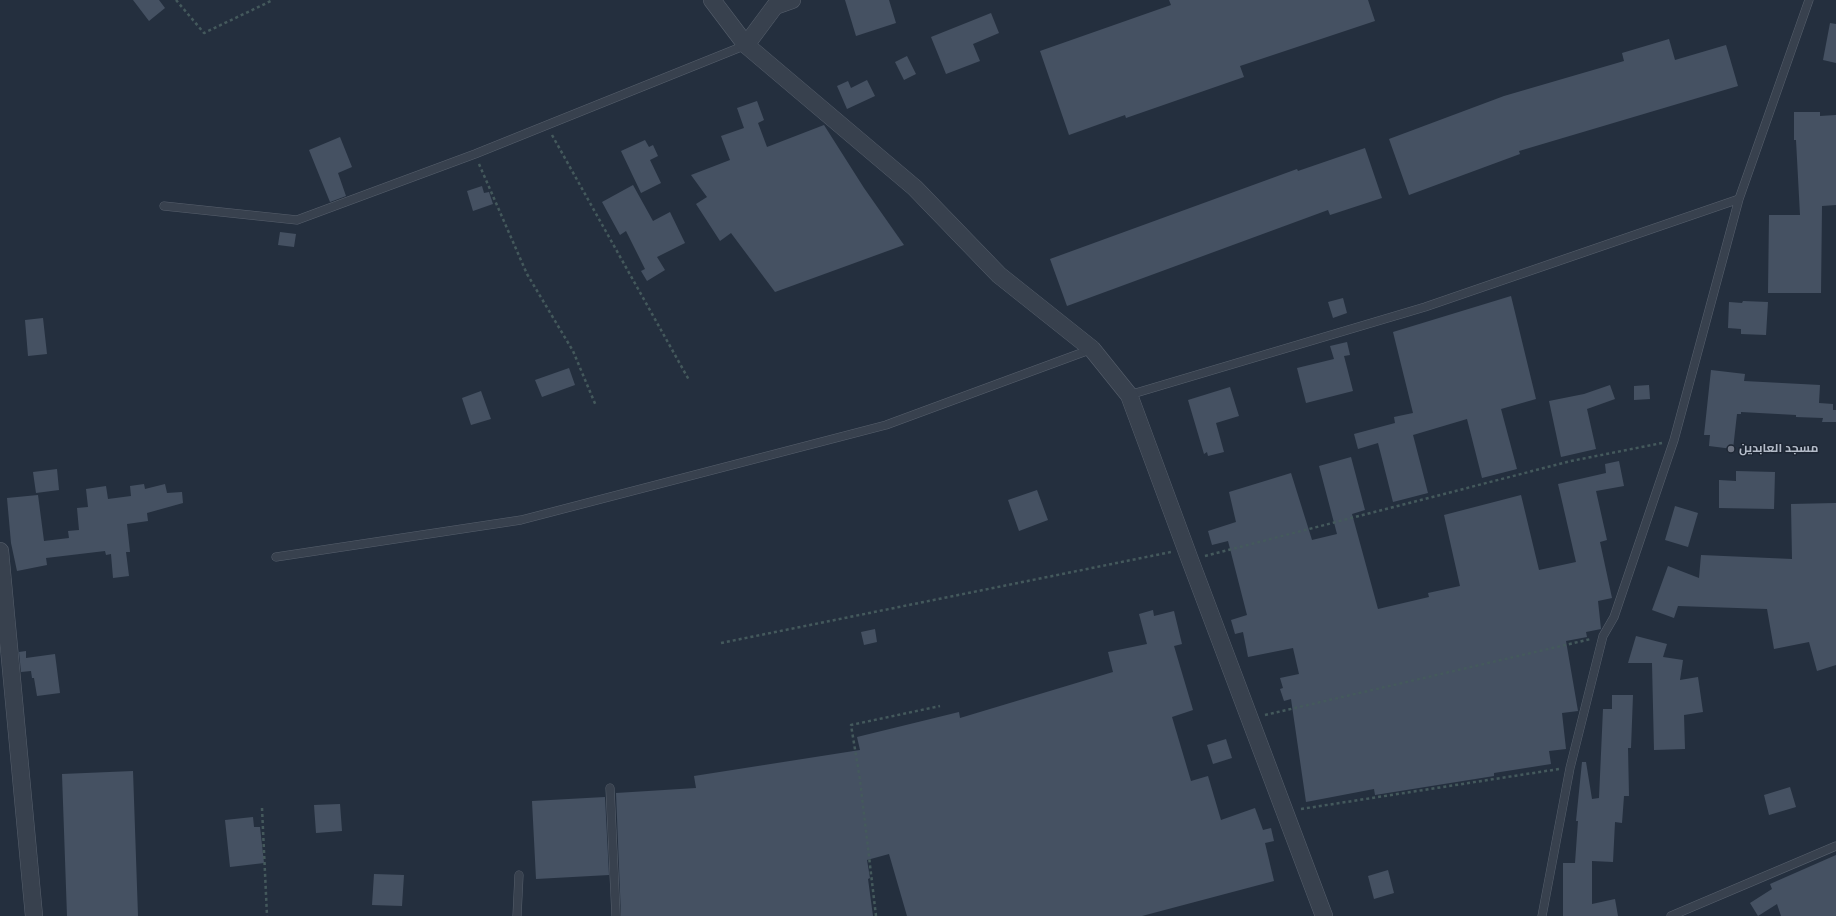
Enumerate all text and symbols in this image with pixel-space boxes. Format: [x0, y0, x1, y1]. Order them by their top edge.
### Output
place label: مسجد العابدين [1739, 442, 1818, 456]
marker: مسجد العابدين [1726, 444, 1736, 454]

